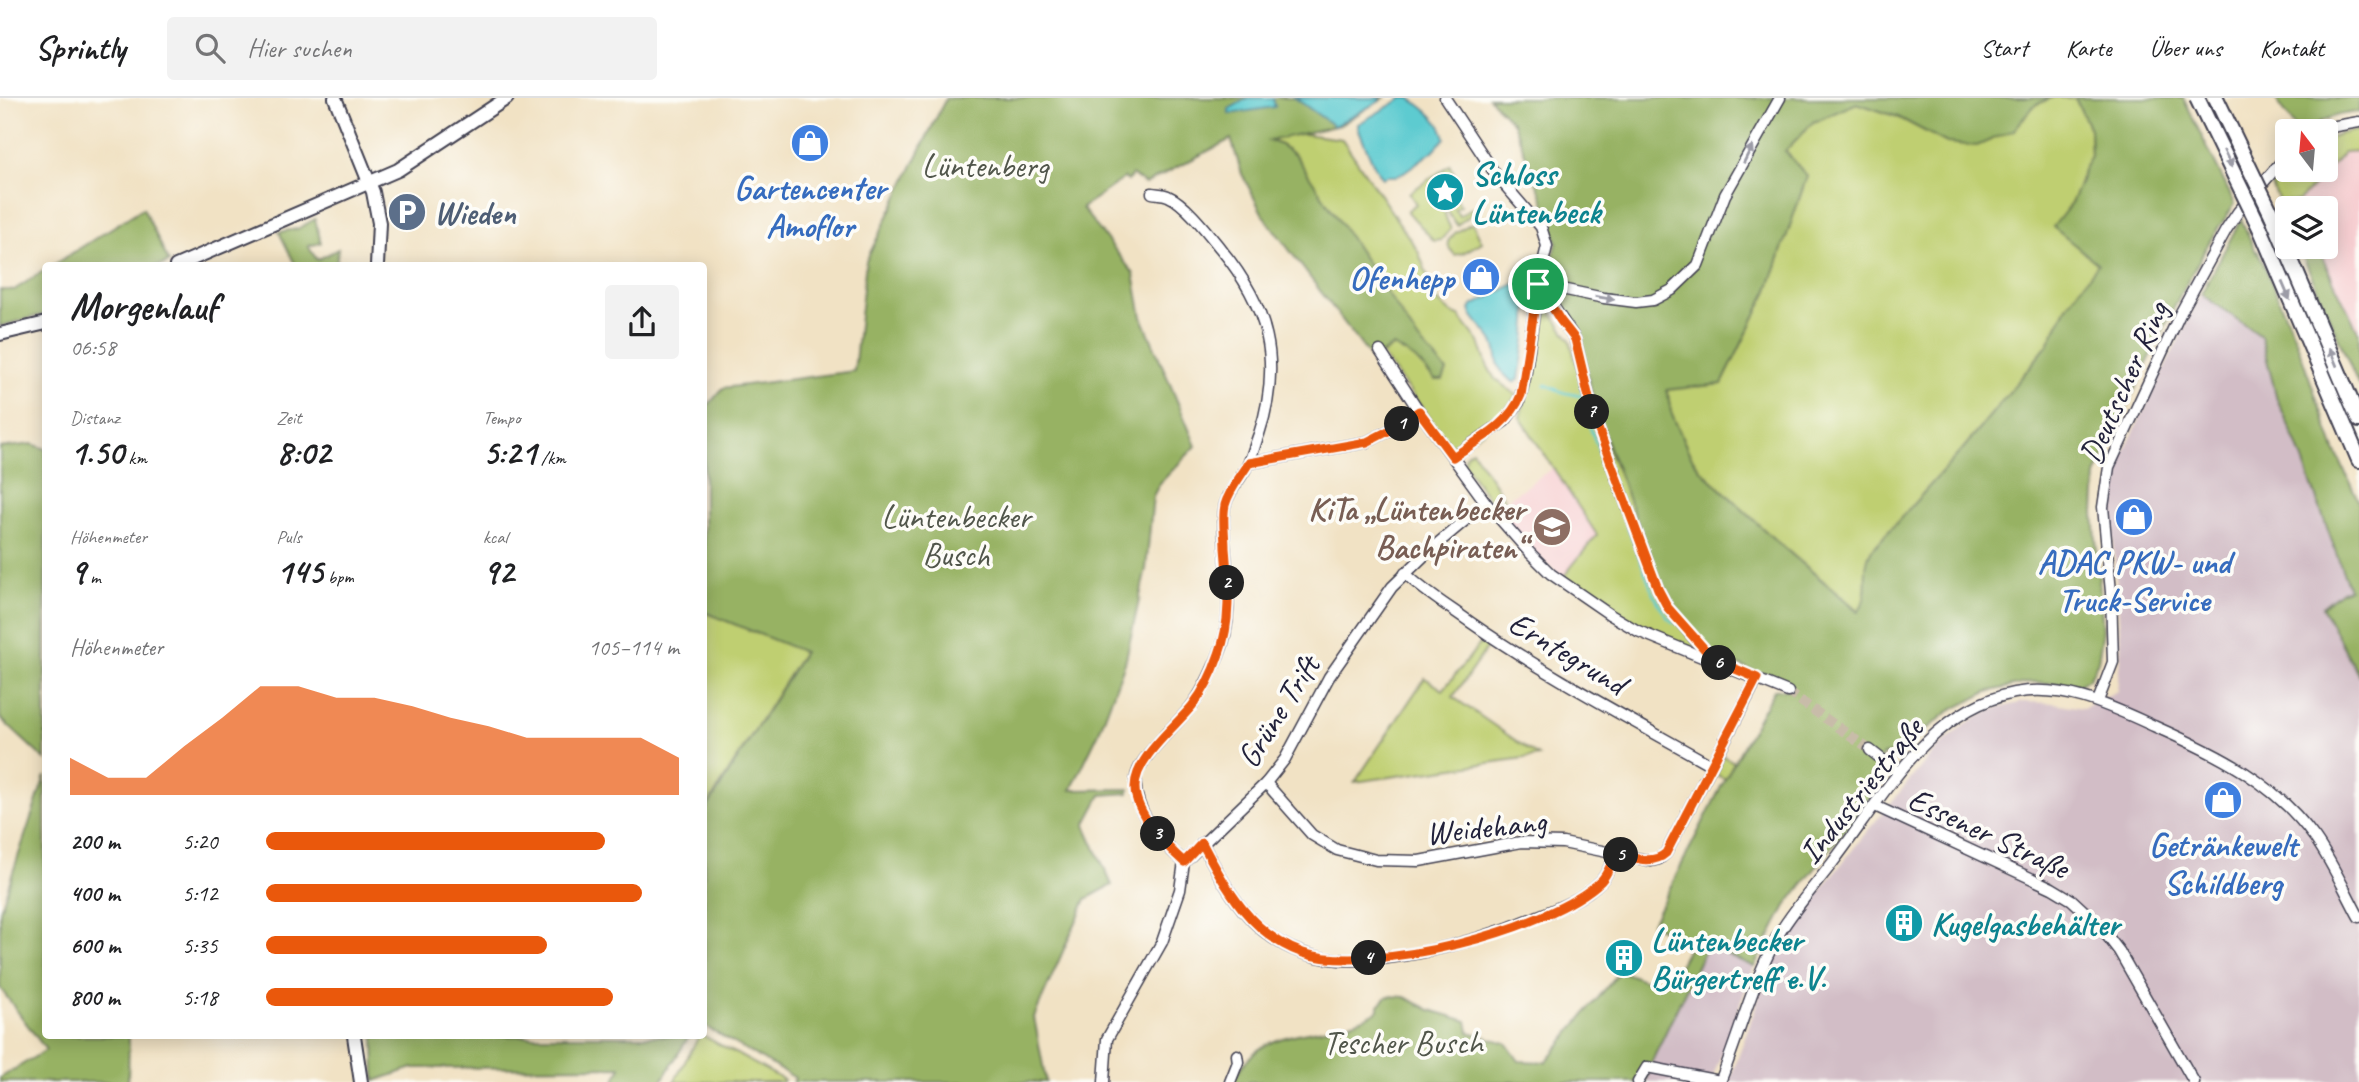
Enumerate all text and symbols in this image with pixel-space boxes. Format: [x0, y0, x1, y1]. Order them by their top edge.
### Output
search box [167, 17, 657, 80]
text: Sprintly [35, 27, 125, 69]
icon: search [191, 29, 229, 67]
text: Hier suchen [247, 32, 352, 65]
text: Start [1981, 33, 2028, 63]
text: Karte [2066, 33, 2112, 63]
text: Über uns [2150, 33, 2222, 63]
text: Kontakt [2260, 33, 2324, 63]
north arrow [2275, 119, 2338, 182]
map controls [2275, 119, 2338, 259]
shop icon: Gartencenter Amoflor [789, 122, 831, 164]
one-way arrow [1742, 144, 1753, 164]
park label: Lüntenberg [922, 145, 1050, 187]
one-way arrow [2222, 149, 2234, 169]
place label: Schloss Lüntenbeck [1472, 153, 1603, 233]
place label: Gartencenter Amoflor [734, 167, 890, 247]
place icon: Schloss Lüntenbeck [1424, 171, 1466, 213]
parking icon: Wieden [386, 191, 428, 233]
place label: Wieden [434, 192, 517, 234]
button: layers [2275, 196, 2338, 259]
pin [1508, 254, 1568, 314]
shop icon: Ofenhepp [1460, 256, 1502, 298]
place label: Ofenhepp [1349, 257, 1457, 299]
icon: arrive [1519, 265, 1557, 303]
one-way arrow [2281, 281, 2292, 302]
text: Morgenlauf [70, 283, 217, 330]
button: share [605, 285, 679, 359]
one-way arrow [1594, 293, 1616, 304]
street label: Deutscher Ring [2070, 294, 2179, 470]
text: 06:58 [70, 333, 116, 362]
one-way arrow [2327, 347, 2338, 368]
pin: 7 [1574, 394, 1610, 430]
text: 7 [1587, 399, 1596, 423]
text: Distanz [70, 406, 120, 430]
text: Zeit [276, 406, 302, 430]
text: Tempo [483, 406, 520, 430]
pin: 1 [1384, 406, 1420, 442]
text: 1 [1397, 411, 1406, 435]
text: 1.50 [70, 430, 124, 475]
text: 8:02 [276, 430, 331, 475]
text: 5:21 [483, 430, 536, 475]
text: km [124, 446, 147, 470]
text: /km [536, 446, 566, 470]
place label: KiTa „Lüntenbecker Bachpiraten“ [1308, 488, 1533, 568]
park label: Lüntenbecker Busch [882, 496, 1034, 576]
shop icon: ADAC PKW- und Truck-Service [2113, 496, 2155, 538]
school or university icon: KiTa „Lüntenbecker Bachpiraten“ [1531, 506, 1573, 548]
text: Höhenmeter [70, 525, 147, 549]
text: Puls [276, 525, 301, 549]
text: kcal [483, 525, 508, 549]
place label: ADAC PKW- und Truck-Service [2038, 541, 2236, 621]
text: 9 [70, 549, 85, 594]
text: 145 [276, 549, 323, 594]
text: 92 [483, 549, 514, 594]
text: m [85, 565, 101, 589]
text: bpm [323, 565, 354, 589]
pin: 2 [1210, 566, 1244, 601]
text: 2 [1222, 570, 1231, 594]
street label: Erntegrund [1501, 602, 1638, 707]
text: Höhenmeter [70, 633, 163, 662]
text: 105–114 m [588, 633, 679, 662]
street label: Grüne Trift [1227, 645, 1330, 775]
pin: 6 [1702, 646, 1736, 680]
text: 6 [1714, 650, 1723, 674]
street label: Industriestraße [1789, 707, 1934, 872]
street label: Essener Straße [1902, 777, 2078, 889]
shop icon: Getränkewelt Schildberg [2202, 779, 2244, 821]
street label: Weidehang [1424, 800, 1550, 854]
pin: 3 [1140, 816, 1176, 852]
text: 3 [1153, 821, 1162, 845]
place label: Getränkewelt Schildberg [2149, 824, 2301, 904]
text: 200 m [70, 827, 120, 856]
text: 5:20 [182, 827, 218, 856]
pin: 5 [1604, 838, 1638, 872]
text: 5 [1616, 842, 1625, 866]
text: 400 m [70, 879, 120, 908]
text: 5:12 [182, 879, 218, 908]
building icon: Kugelgasbehälter [1883, 902, 1925, 944]
place label: Kugelgasbehälter [1931, 903, 2122, 945]
place label: Lüntenbecker Bürgertreff e.V. [1651, 919, 1826, 999]
text: 600 m [70, 931, 120, 960]
text: 5:35 [182, 931, 218, 960]
building icon: Lüntenbecker Bürgertreff e.V. [1603, 937, 1645, 979]
pin: 4 [1352, 940, 1386, 976]
text: 4 [1364, 945, 1373, 969]
text: 800 m [70, 983, 120, 1012]
text: 5:18 [182, 983, 218, 1012]
park label: Tescher Busch [1323, 1022, 1484, 1064]

